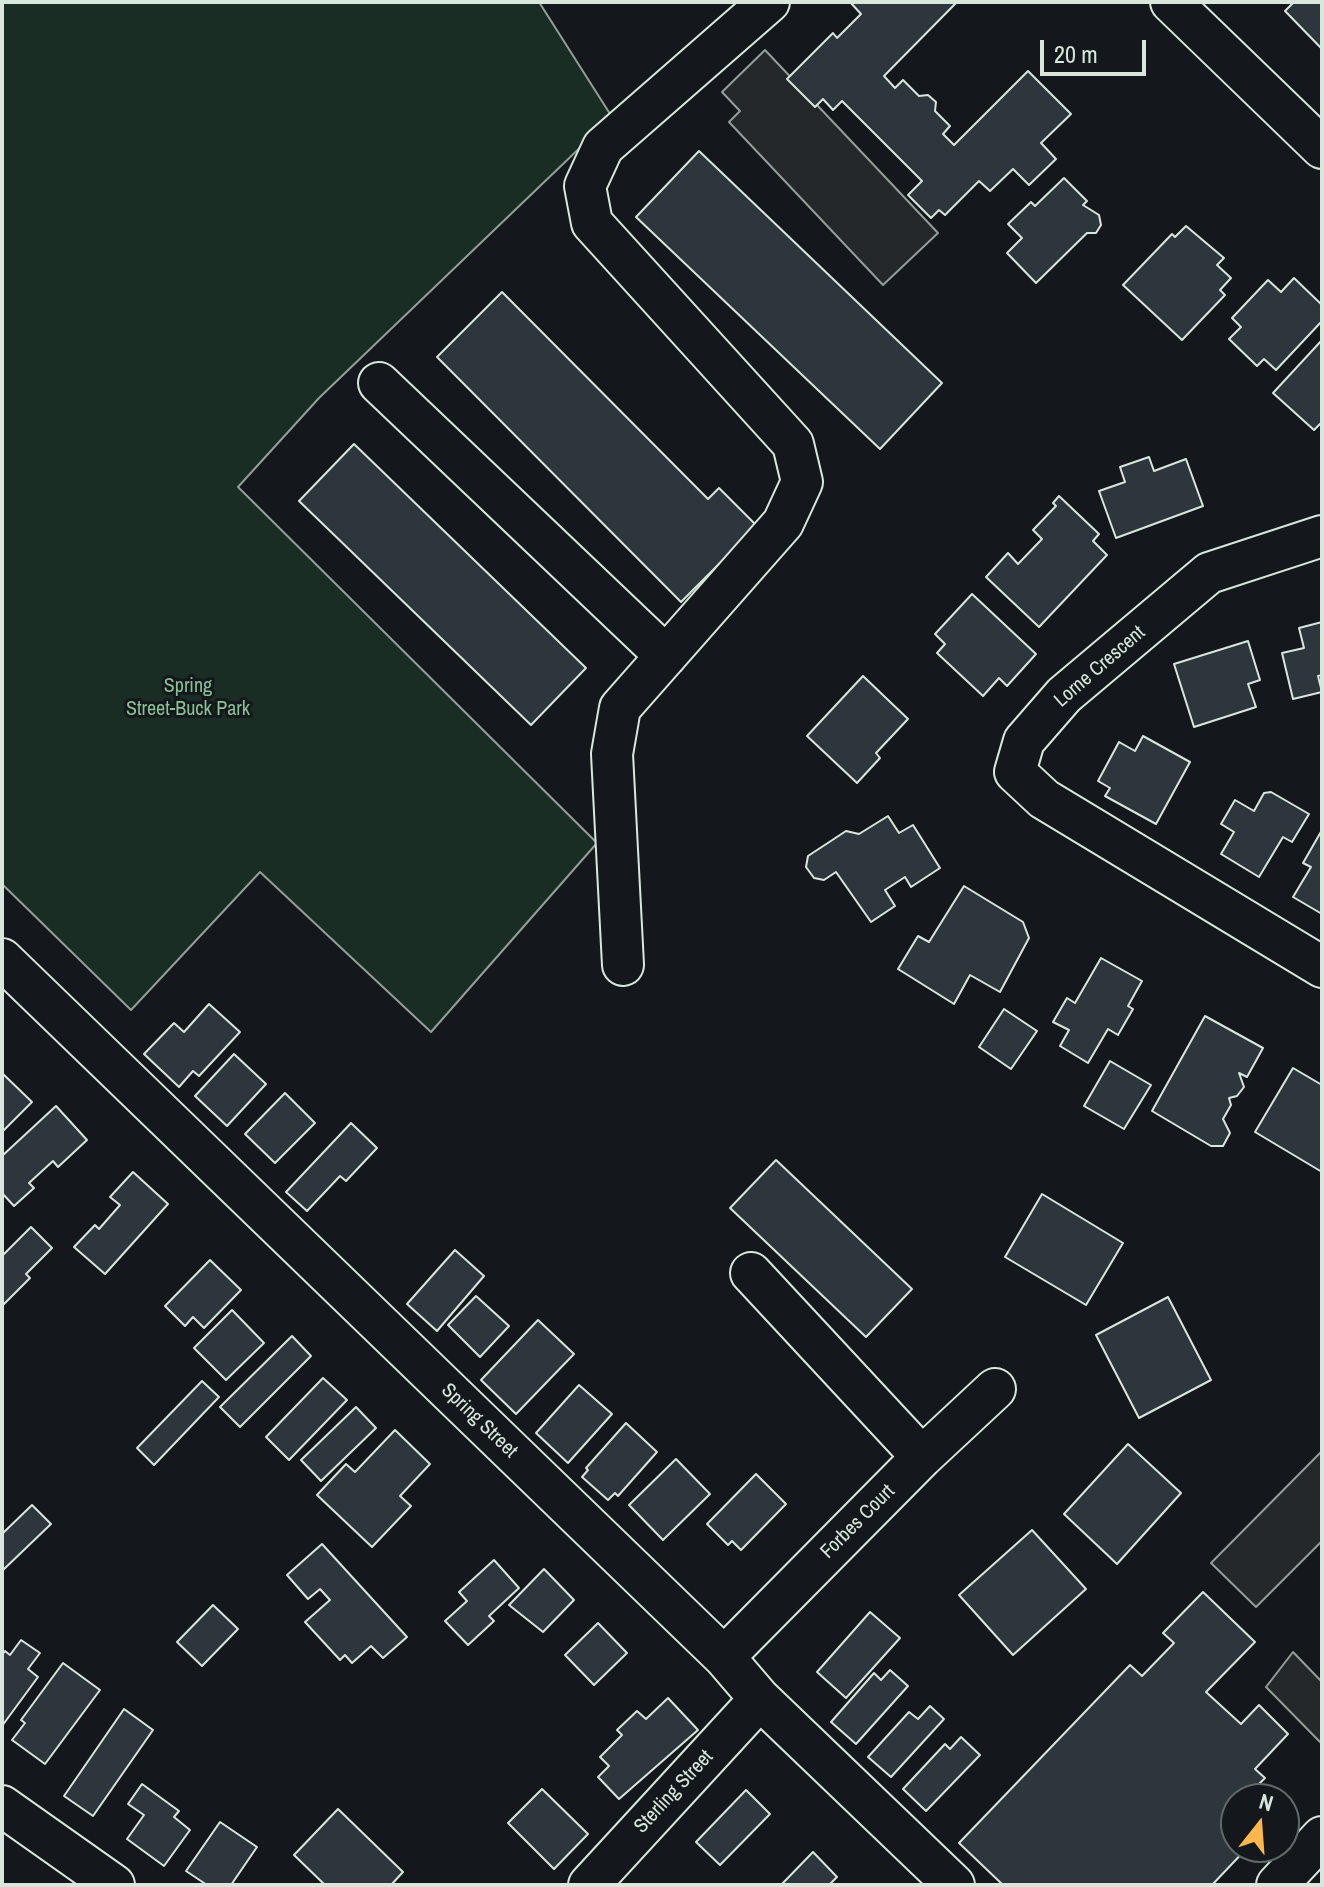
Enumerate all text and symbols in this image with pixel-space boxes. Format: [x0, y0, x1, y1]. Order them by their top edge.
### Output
scale bar [1044, 24, 1150, 74]
text: 20 m [1054, 38, 1098, 70]
street label: Lorne Crescent [1050, 621, 1150, 713]
park label: Spring Street-Buck Park [126, 675, 250, 722]
street label: Spring Street [436, 1379, 522, 1463]
street label: Forbes Court [816, 1480, 900, 1564]
street label: Sterling Street [629, 1745, 719, 1839]
north arrow [1220, 1783, 1300, 1863]
text: N [1256, 1786, 1277, 1818]

